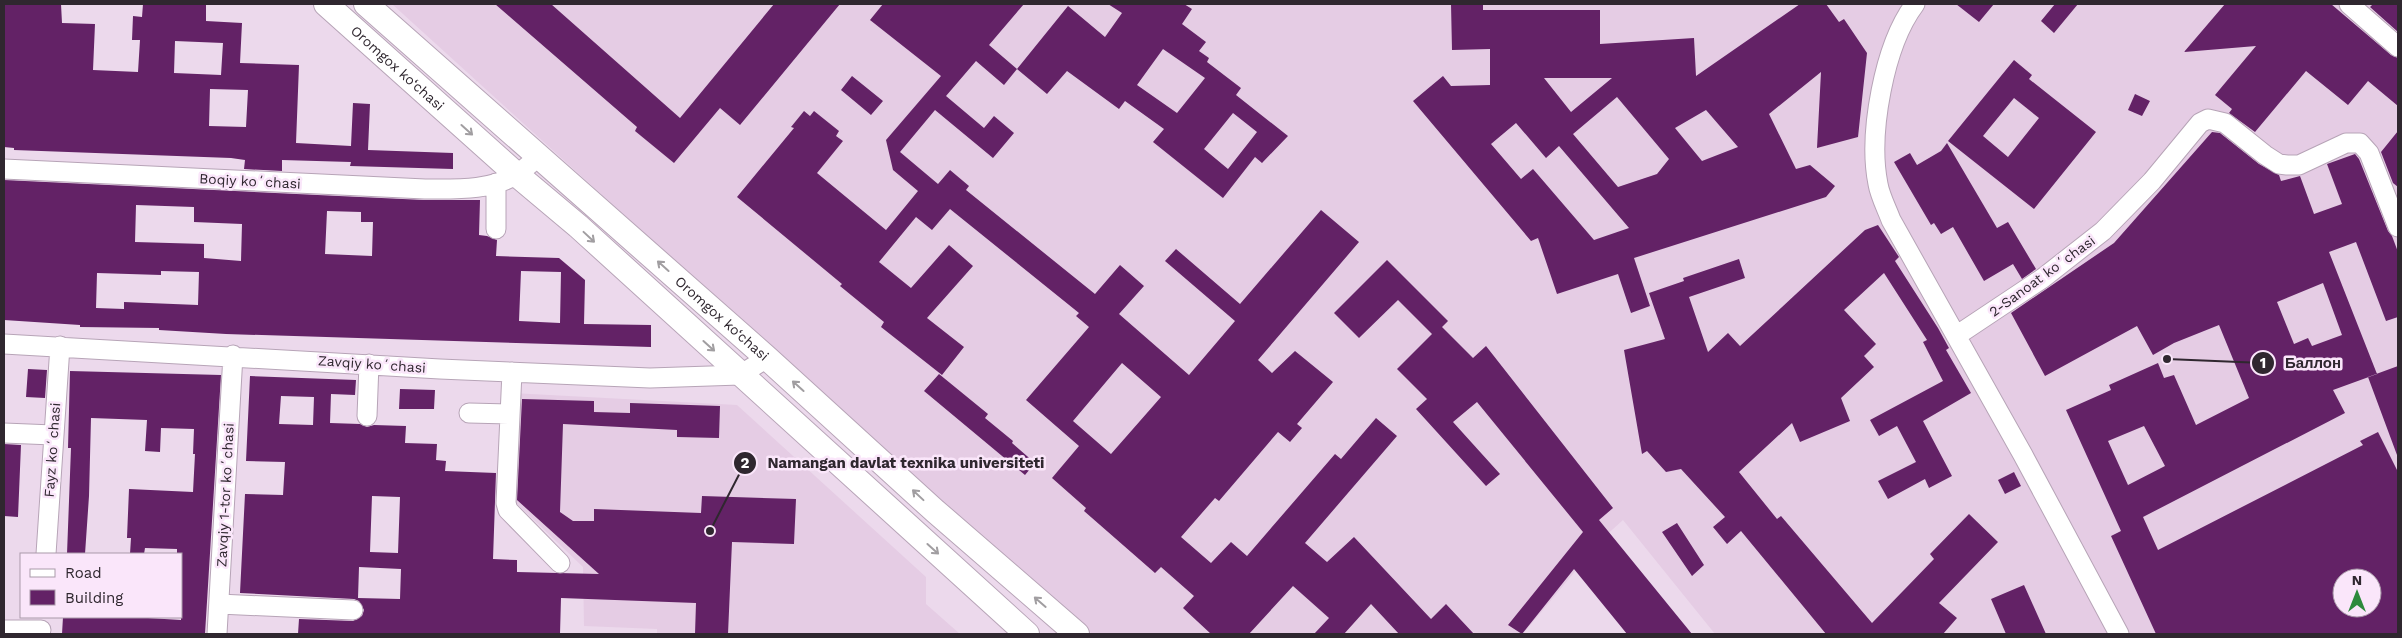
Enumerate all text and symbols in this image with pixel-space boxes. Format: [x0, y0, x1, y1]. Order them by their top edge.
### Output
street label: Oromgox ko‘chasi [348, 22, 447, 114]
one-way arrow [460, 124, 473, 136]
street label: Boqiy koʻchasi [199, 170, 301, 192]
one-way arrow [583, 231, 595, 243]
street label: 2-Sanoat koʻchasi [1986, 232, 2098, 320]
one-way arrow [657, 261, 670, 272]
street label: Oromgox ko‘chasi [672, 273, 772, 364]
one-way arrow [703, 341, 716, 352]
callout: Баллон [2250, 348, 2351, 378]
street label: Zavqiy koʻchasi [318, 352, 426, 376]
text: 1 [2260, 354, 2266, 372]
text: Баллон [2285, 354, 2341, 372]
one-way arrow [791, 380, 804, 391]
street label: Fayz koʻchasi [41, 402, 63, 498]
street label: Zavqiy 1-tor koʻchasi [213, 423, 237, 567]
callout: Namangan davlat texnika universiteti [733, 448, 1055, 478]
text: 2 [741, 454, 750, 472]
text: Namangan davlat texnika universiteti [768, 454, 1044, 472]
one-way arrow [911, 489, 924, 501]
one-way arrow [927, 544, 940, 555]
legend [20, 553, 182, 618]
text: Road [65, 564, 102, 582]
north arrow [2332, 568, 2382, 618]
text: N [2352, 572, 2362, 588]
text: Building [65, 589, 123, 607]
one-way arrow [1034, 596, 1047, 608]

